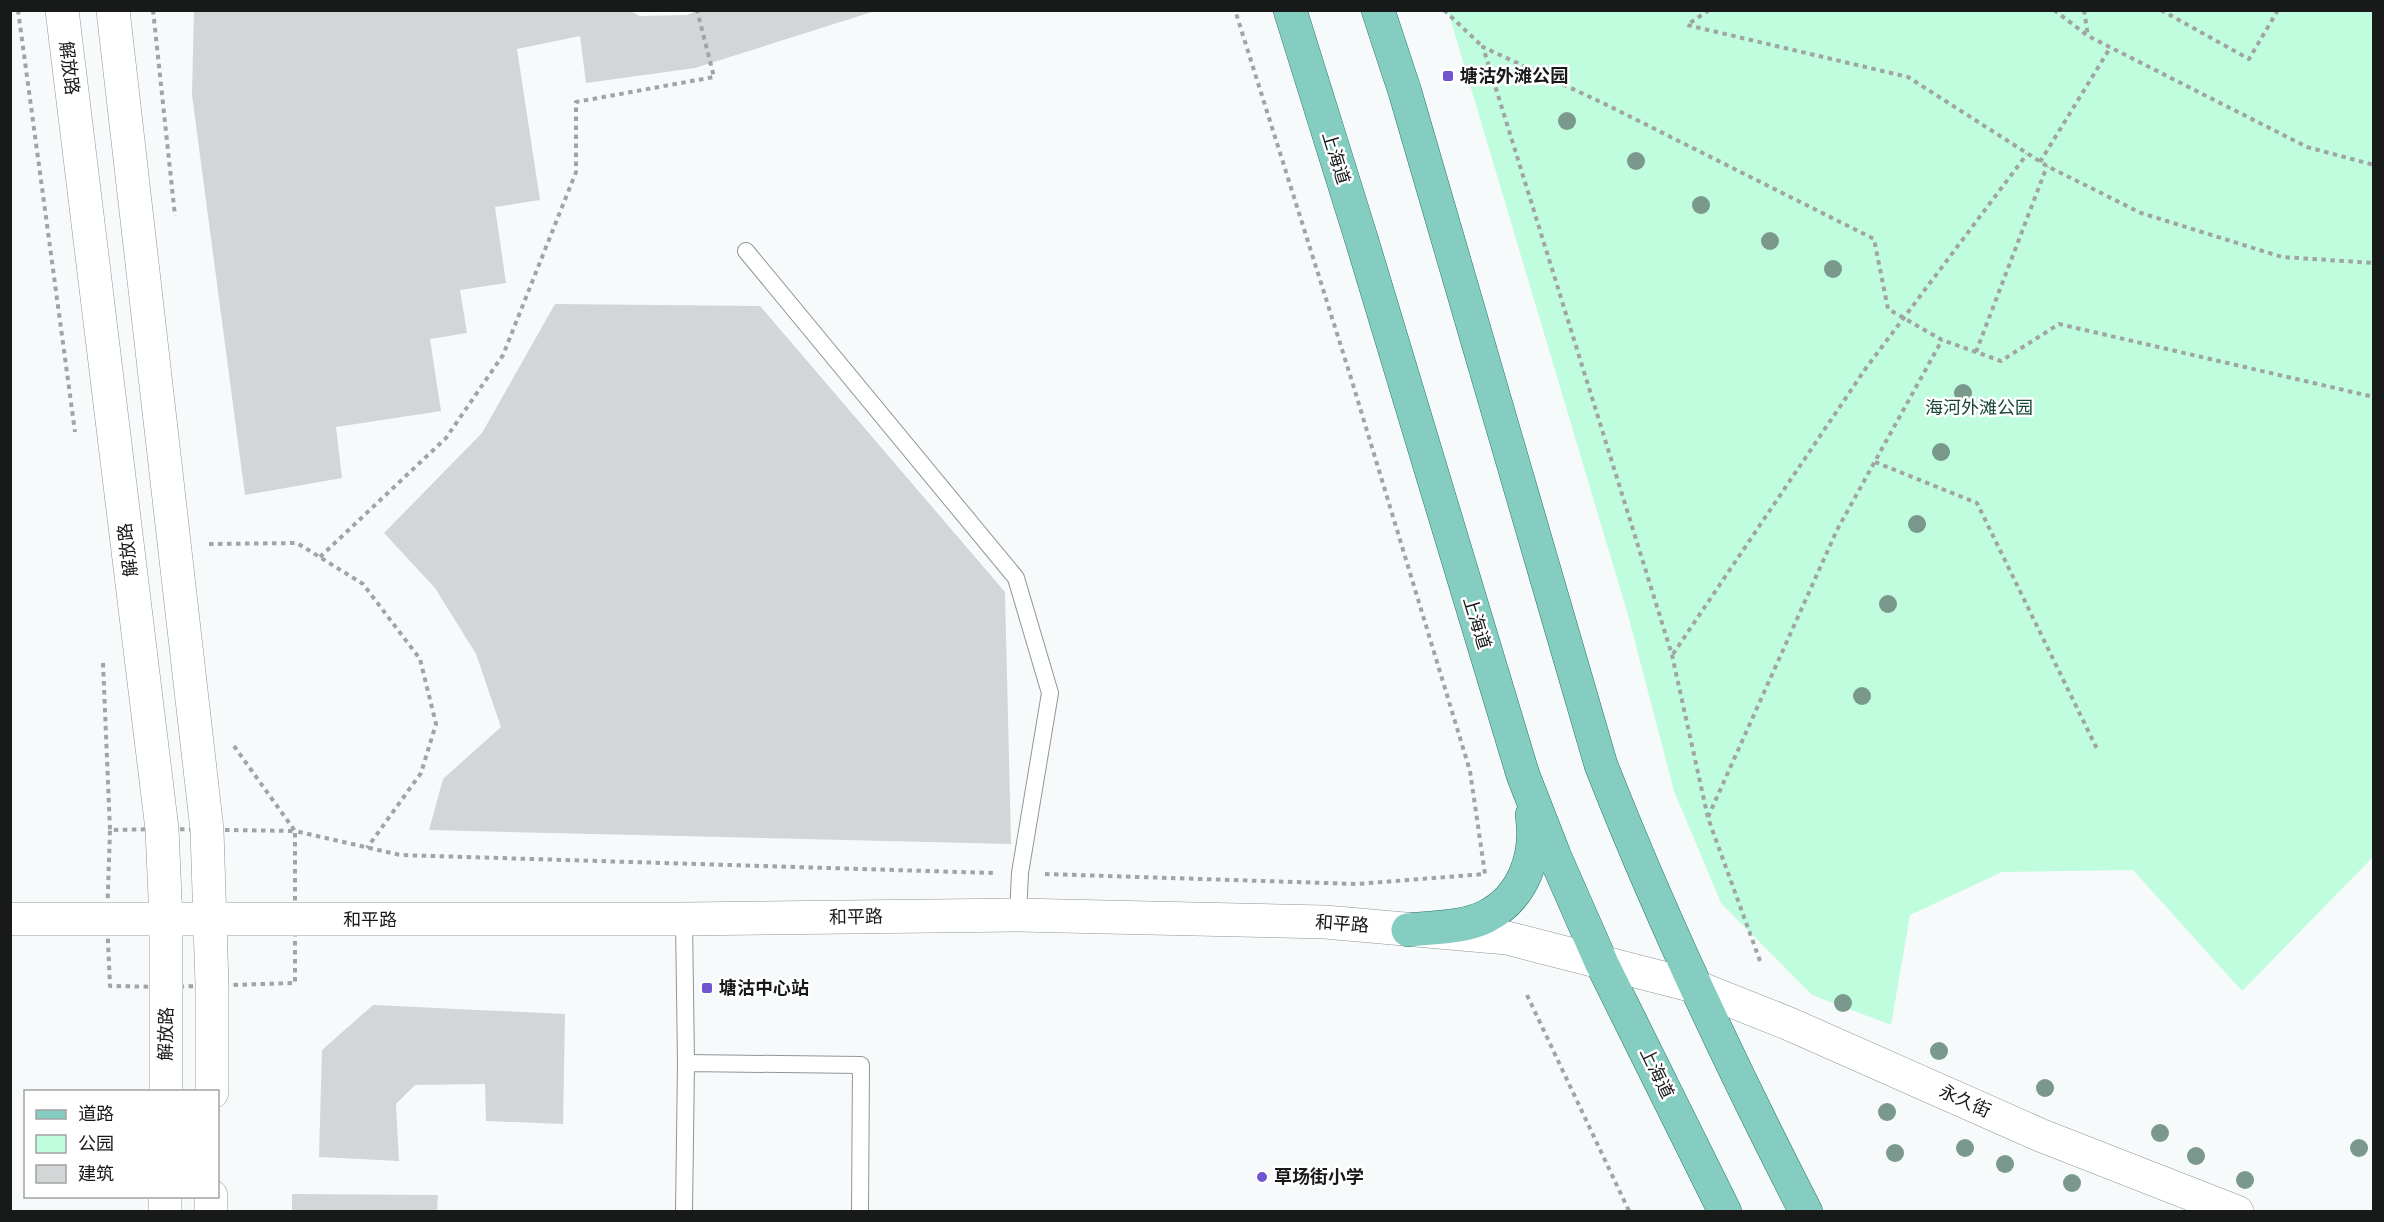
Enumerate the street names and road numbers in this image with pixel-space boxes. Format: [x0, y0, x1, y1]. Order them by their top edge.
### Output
street label: 解放路 [54, 40, 85, 96]
street label: 上海道 [1317, 128, 1356, 187]
street label: 解放路 [112, 522, 143, 578]
street label: 上海道 [1458, 593, 1497, 652]
street label: 和平路 [829, 904, 883, 929]
street label: 和平路 [343, 907, 397, 932]
street label: 和平路 [1314, 909, 1370, 938]
street label: 解放路 [153, 1007, 178, 1061]
street label: 上海道 [1634, 1043, 1681, 1103]
street label: 永久街 [1935, 1078, 1995, 1123]

